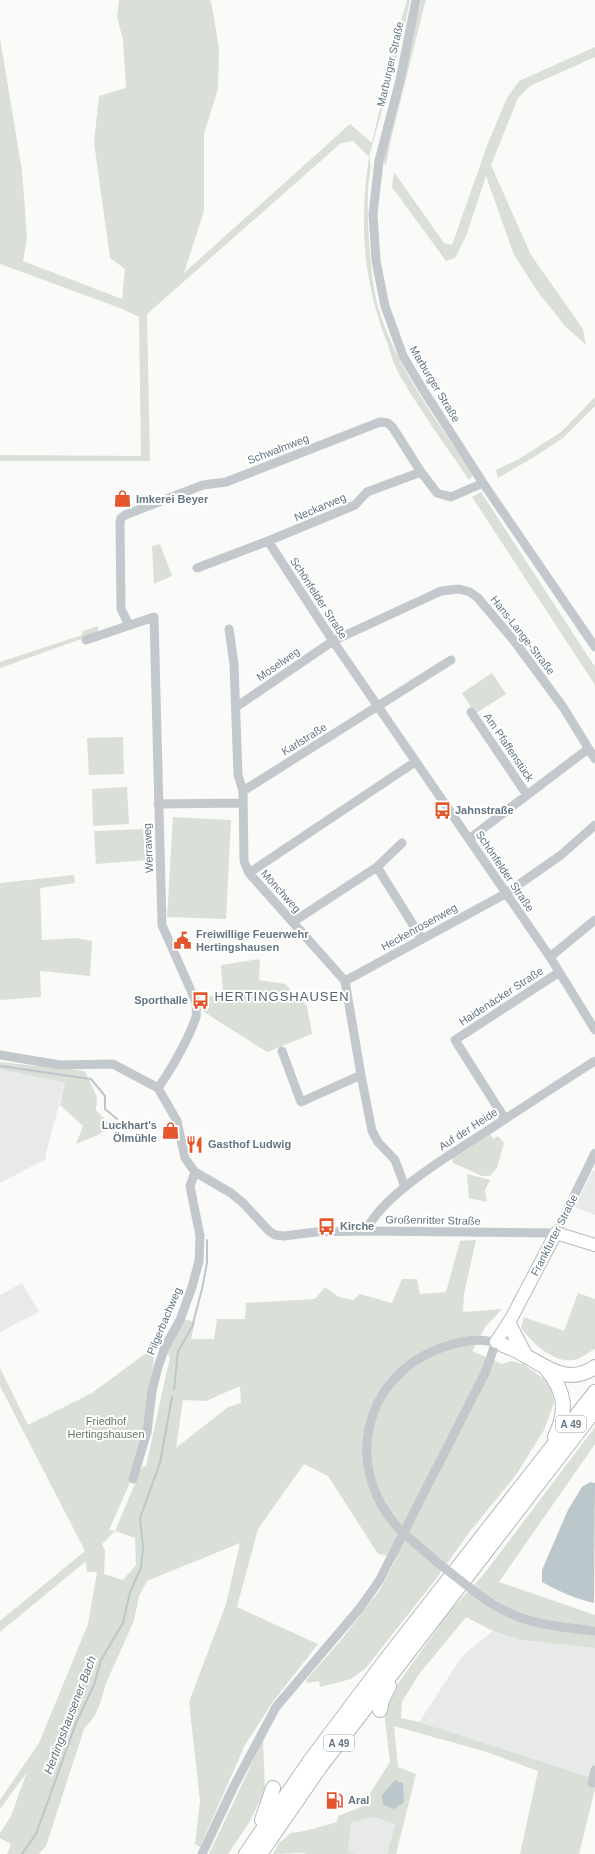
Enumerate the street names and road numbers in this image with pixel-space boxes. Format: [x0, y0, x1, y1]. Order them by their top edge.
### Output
street label: Marburger Straße [374, 20, 406, 108]
street label: Marburger Straße [408, 344, 462, 424]
street label: Schwalmweg [246, 432, 310, 466]
street label: Neckarweg [292, 491, 348, 523]
street label: Schönfelder Straße [288, 555, 350, 641]
street label: Hans-Lange-Straße [489, 593, 557, 677]
street label: Moselweg [254, 645, 302, 683]
street label: Am Pfaffenstück [482, 711, 537, 784]
street label: Karlstraße [279, 720, 329, 758]
street label: Werraweg [141, 823, 155, 873]
street label: Schönfelder Straße [474, 828, 536, 914]
street label: Mönchweg [259, 867, 303, 915]
street label: Heckenrosenweg [379, 901, 459, 953]
street label: Haidenäcker Straße [457, 964, 545, 1028]
street label: Auf der Heide [437, 1106, 499, 1152]
street label: Frankfurter Straße [528, 1192, 580, 1278]
street label: Großenritter Straße [385, 1213, 481, 1227]
street label: Pilgerbachweg [144, 1285, 184, 1357]
road number: A 49 [556, 1416, 586, 1432]
road number: A 49 [324, 1735, 354, 1751]

